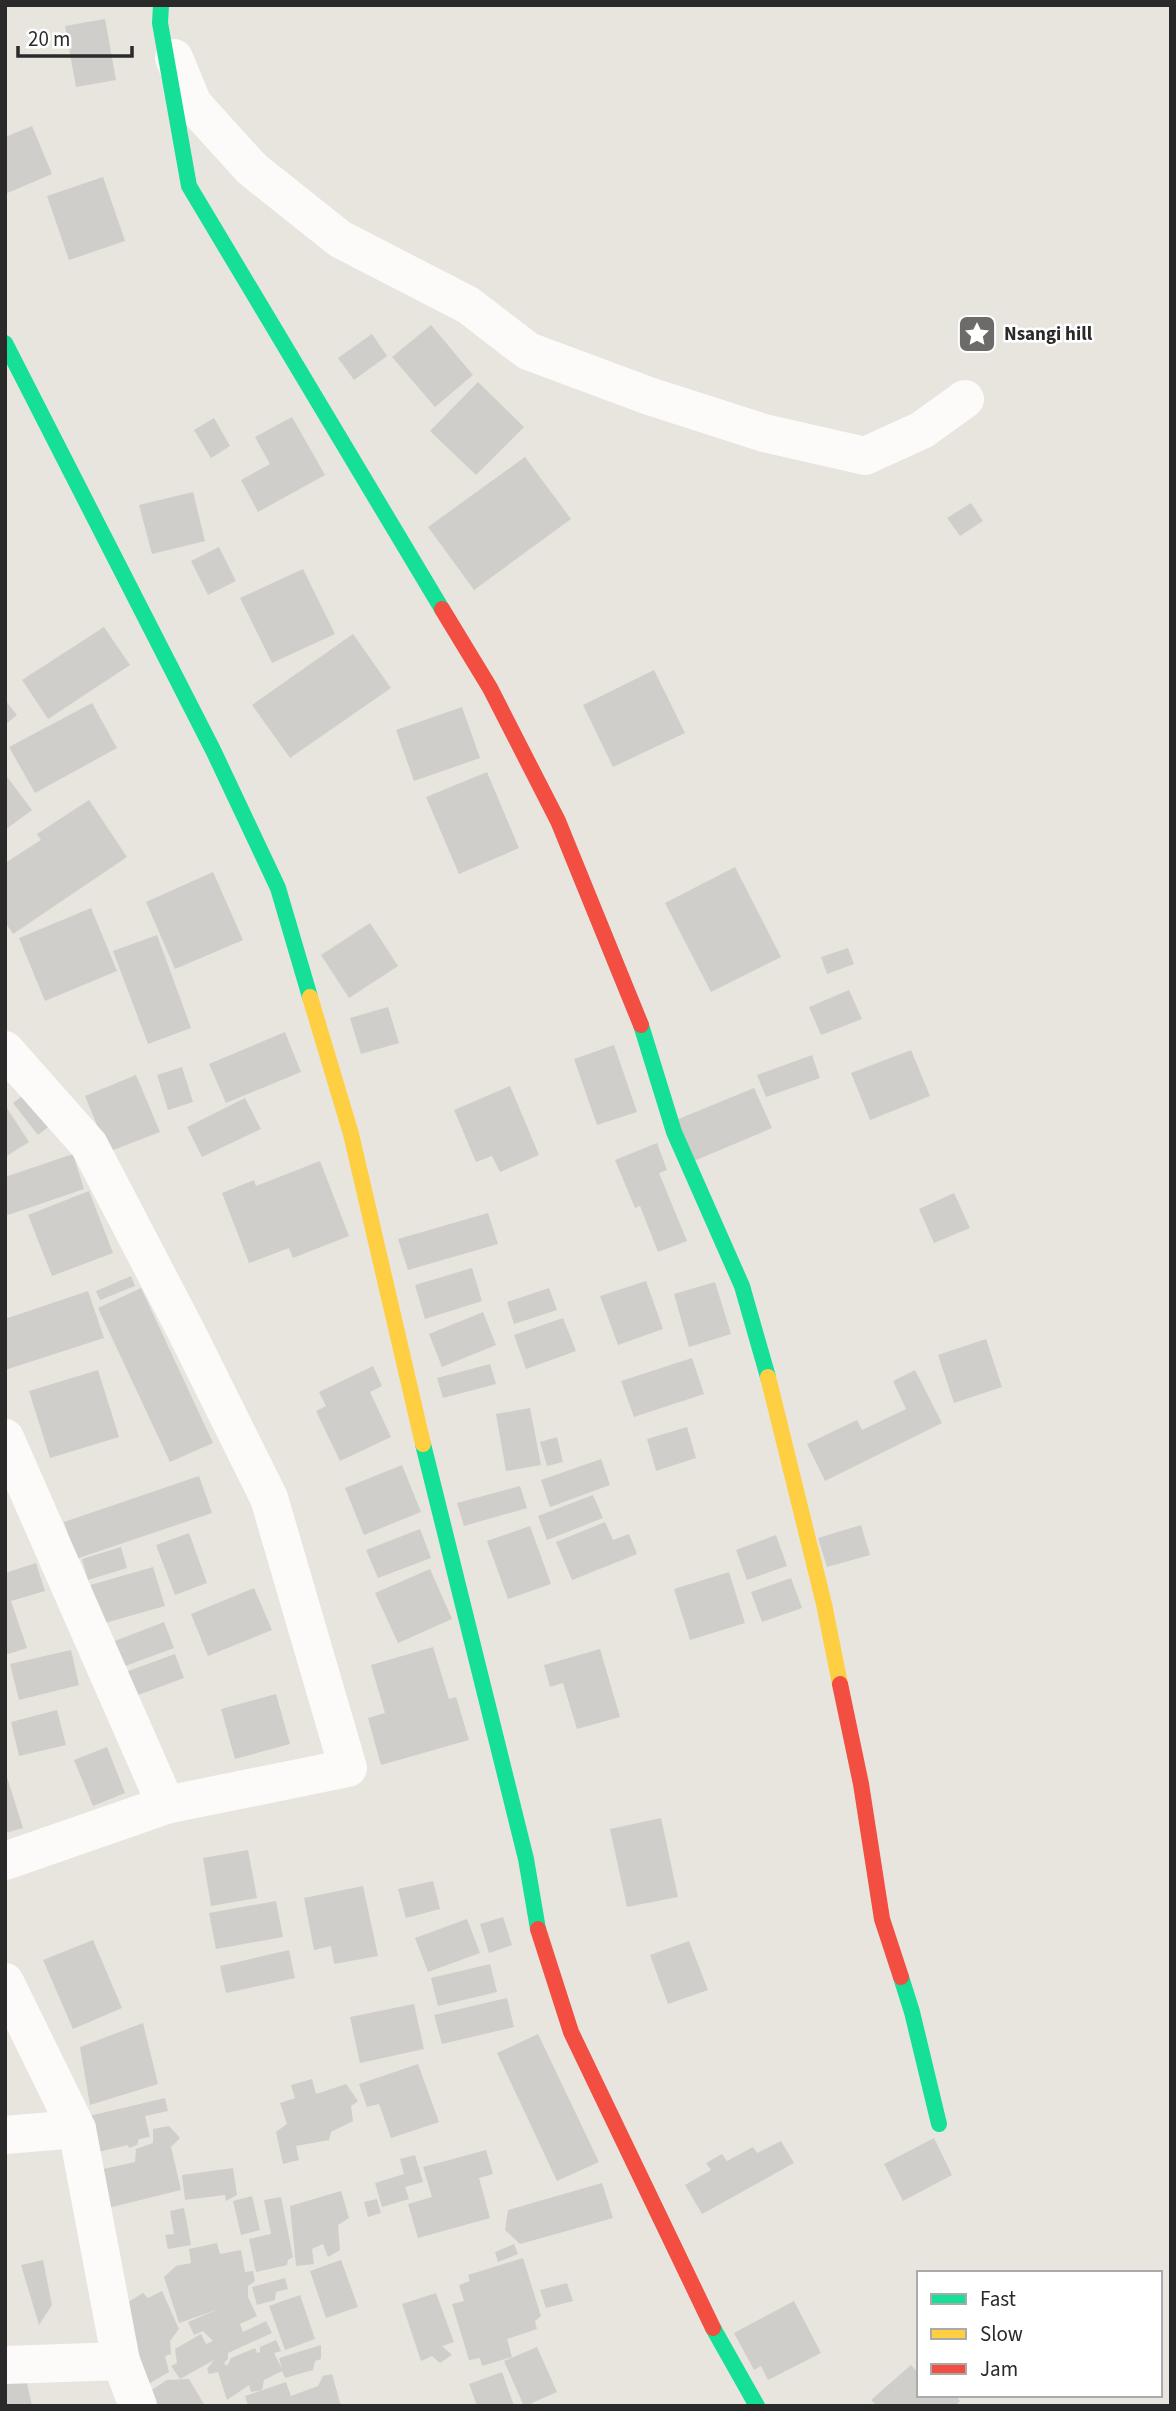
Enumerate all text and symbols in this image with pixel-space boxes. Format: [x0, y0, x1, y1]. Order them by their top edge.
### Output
scale bar [18, 14, 131, 58]
text: 20 m [28, 24, 70, 54]
place icon: Nsangi hill [956, 313, 998, 355]
place label: Nsangi hill [1004, 321, 1093, 348]
legend [917, 2271, 1162, 2397]
text: Fast [980, 2284, 1016, 2314]
text: Slow [980, 2319, 1023, 2349]
text: Jam [980, 2354, 1018, 2384]

